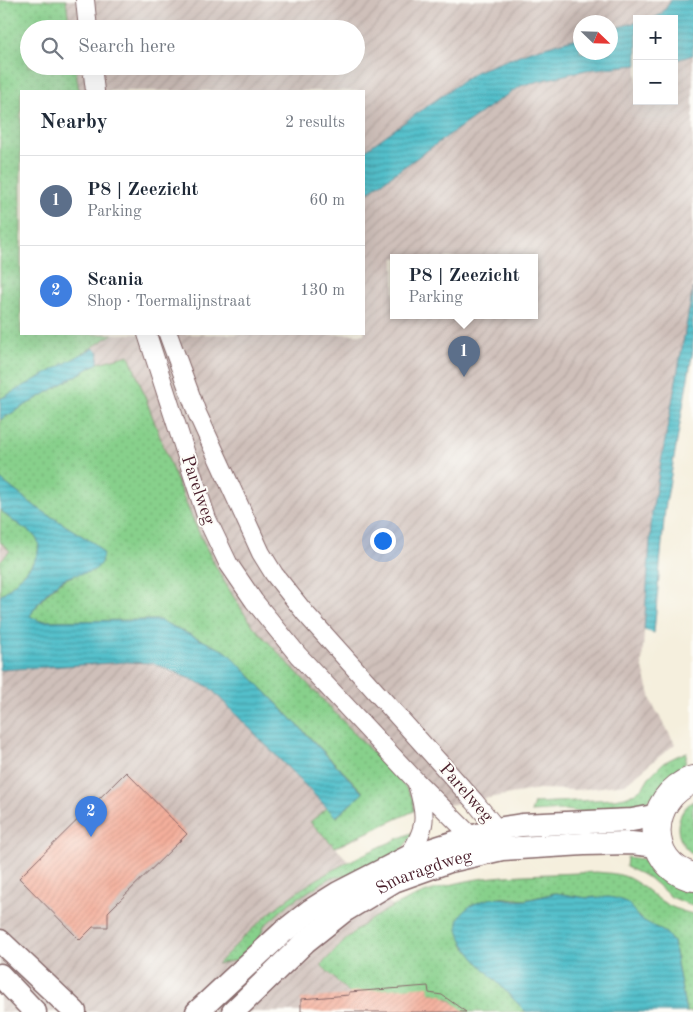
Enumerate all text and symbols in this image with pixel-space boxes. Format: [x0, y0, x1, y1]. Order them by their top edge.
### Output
north arrow [573, 15, 618, 60]
map controls [633, 15, 678, 105]
button: + [633, 15, 678, 60]
search box [20, 20, 365, 75]
icon: search [38, 34, 66, 62]
text: Search here [78, 38, 175, 57]
button: − [633, 60, 678, 105]
text: Nearby [40, 112, 108, 133]
text: 2 results [285, 115, 345, 131]
text: P8 | Zeezicht [87, 181, 199, 200]
text: 1 [51, 193, 61, 209]
text: 60 m [309, 193, 345, 209]
text: Parking [87, 204, 142, 220]
popup [390, 254, 538, 319]
text: P8 | Zeezicht [408, 267, 520, 286]
text: Scania [87, 271, 143, 290]
text: 2 [51, 283, 61, 299]
text: 130 m [300, 283, 345, 299]
text: Parking [408, 290, 463, 306]
text: Shop · Toermalijnstraat [87, 294, 251, 310]
pin: 1 [448, 336, 480, 377]
street label: Parelweg [178, 453, 218, 527]
your location [370, 528, 396, 554]
street label: Parelweg [436, 760, 497, 826]
pin: 2 [75, 796, 107, 837]
street label: Smaragdweg [373, 847, 474, 899]

